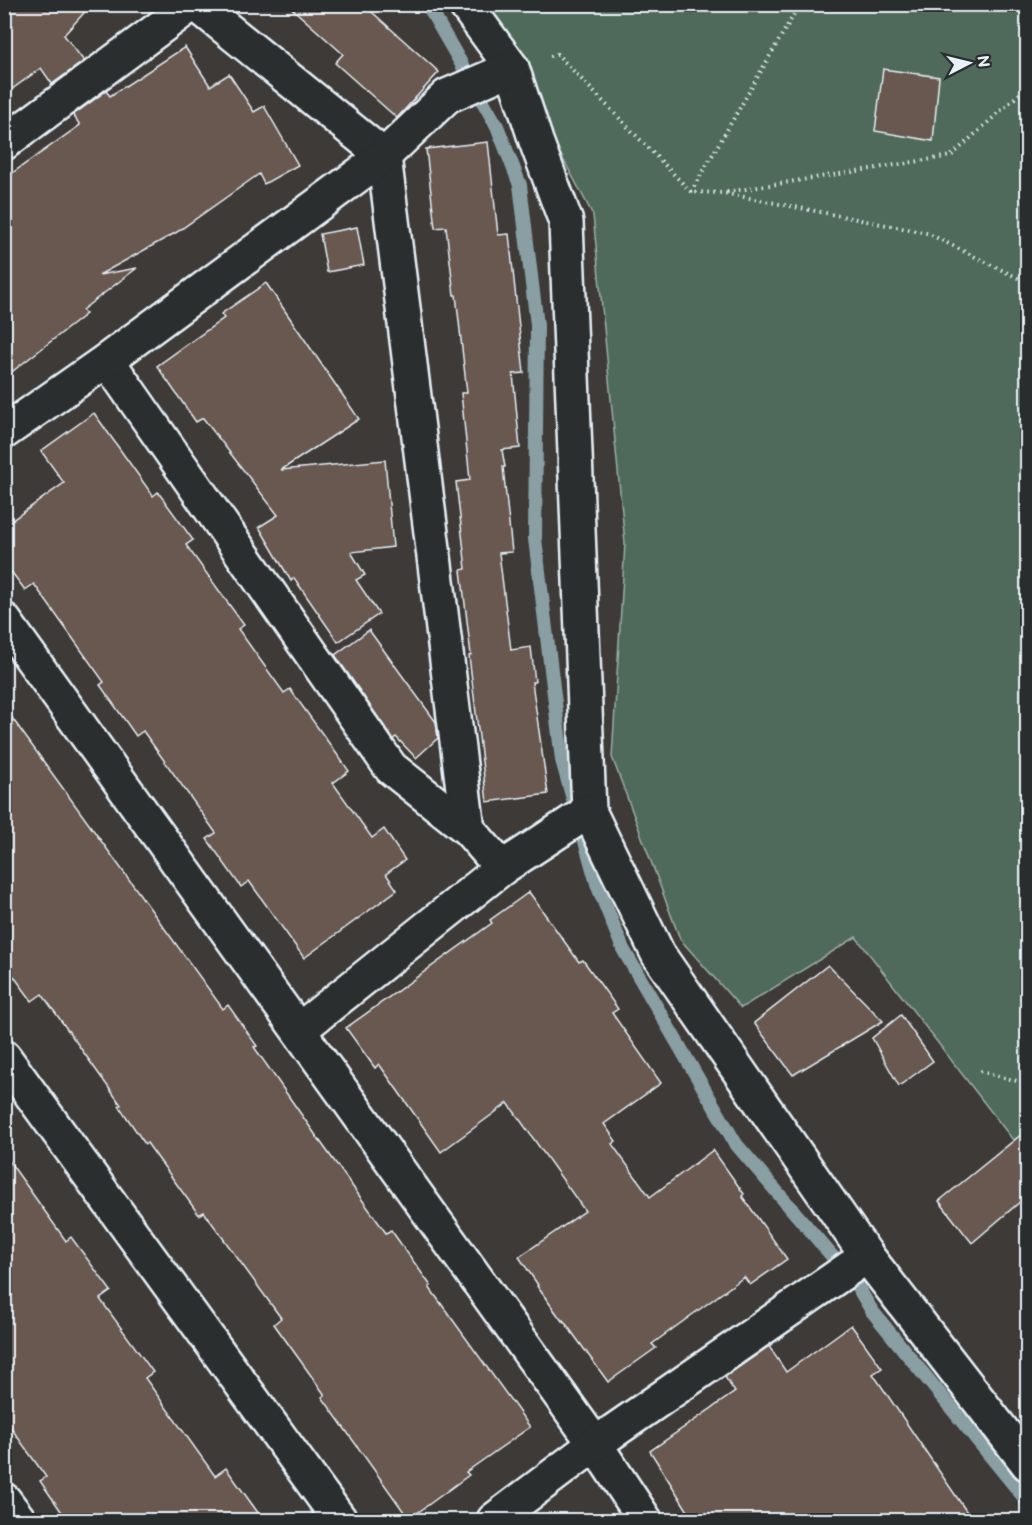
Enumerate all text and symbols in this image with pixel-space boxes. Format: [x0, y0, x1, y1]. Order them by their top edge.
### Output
north arrow [939, 33, 999, 93]
text: N [972, 54, 993, 68]

